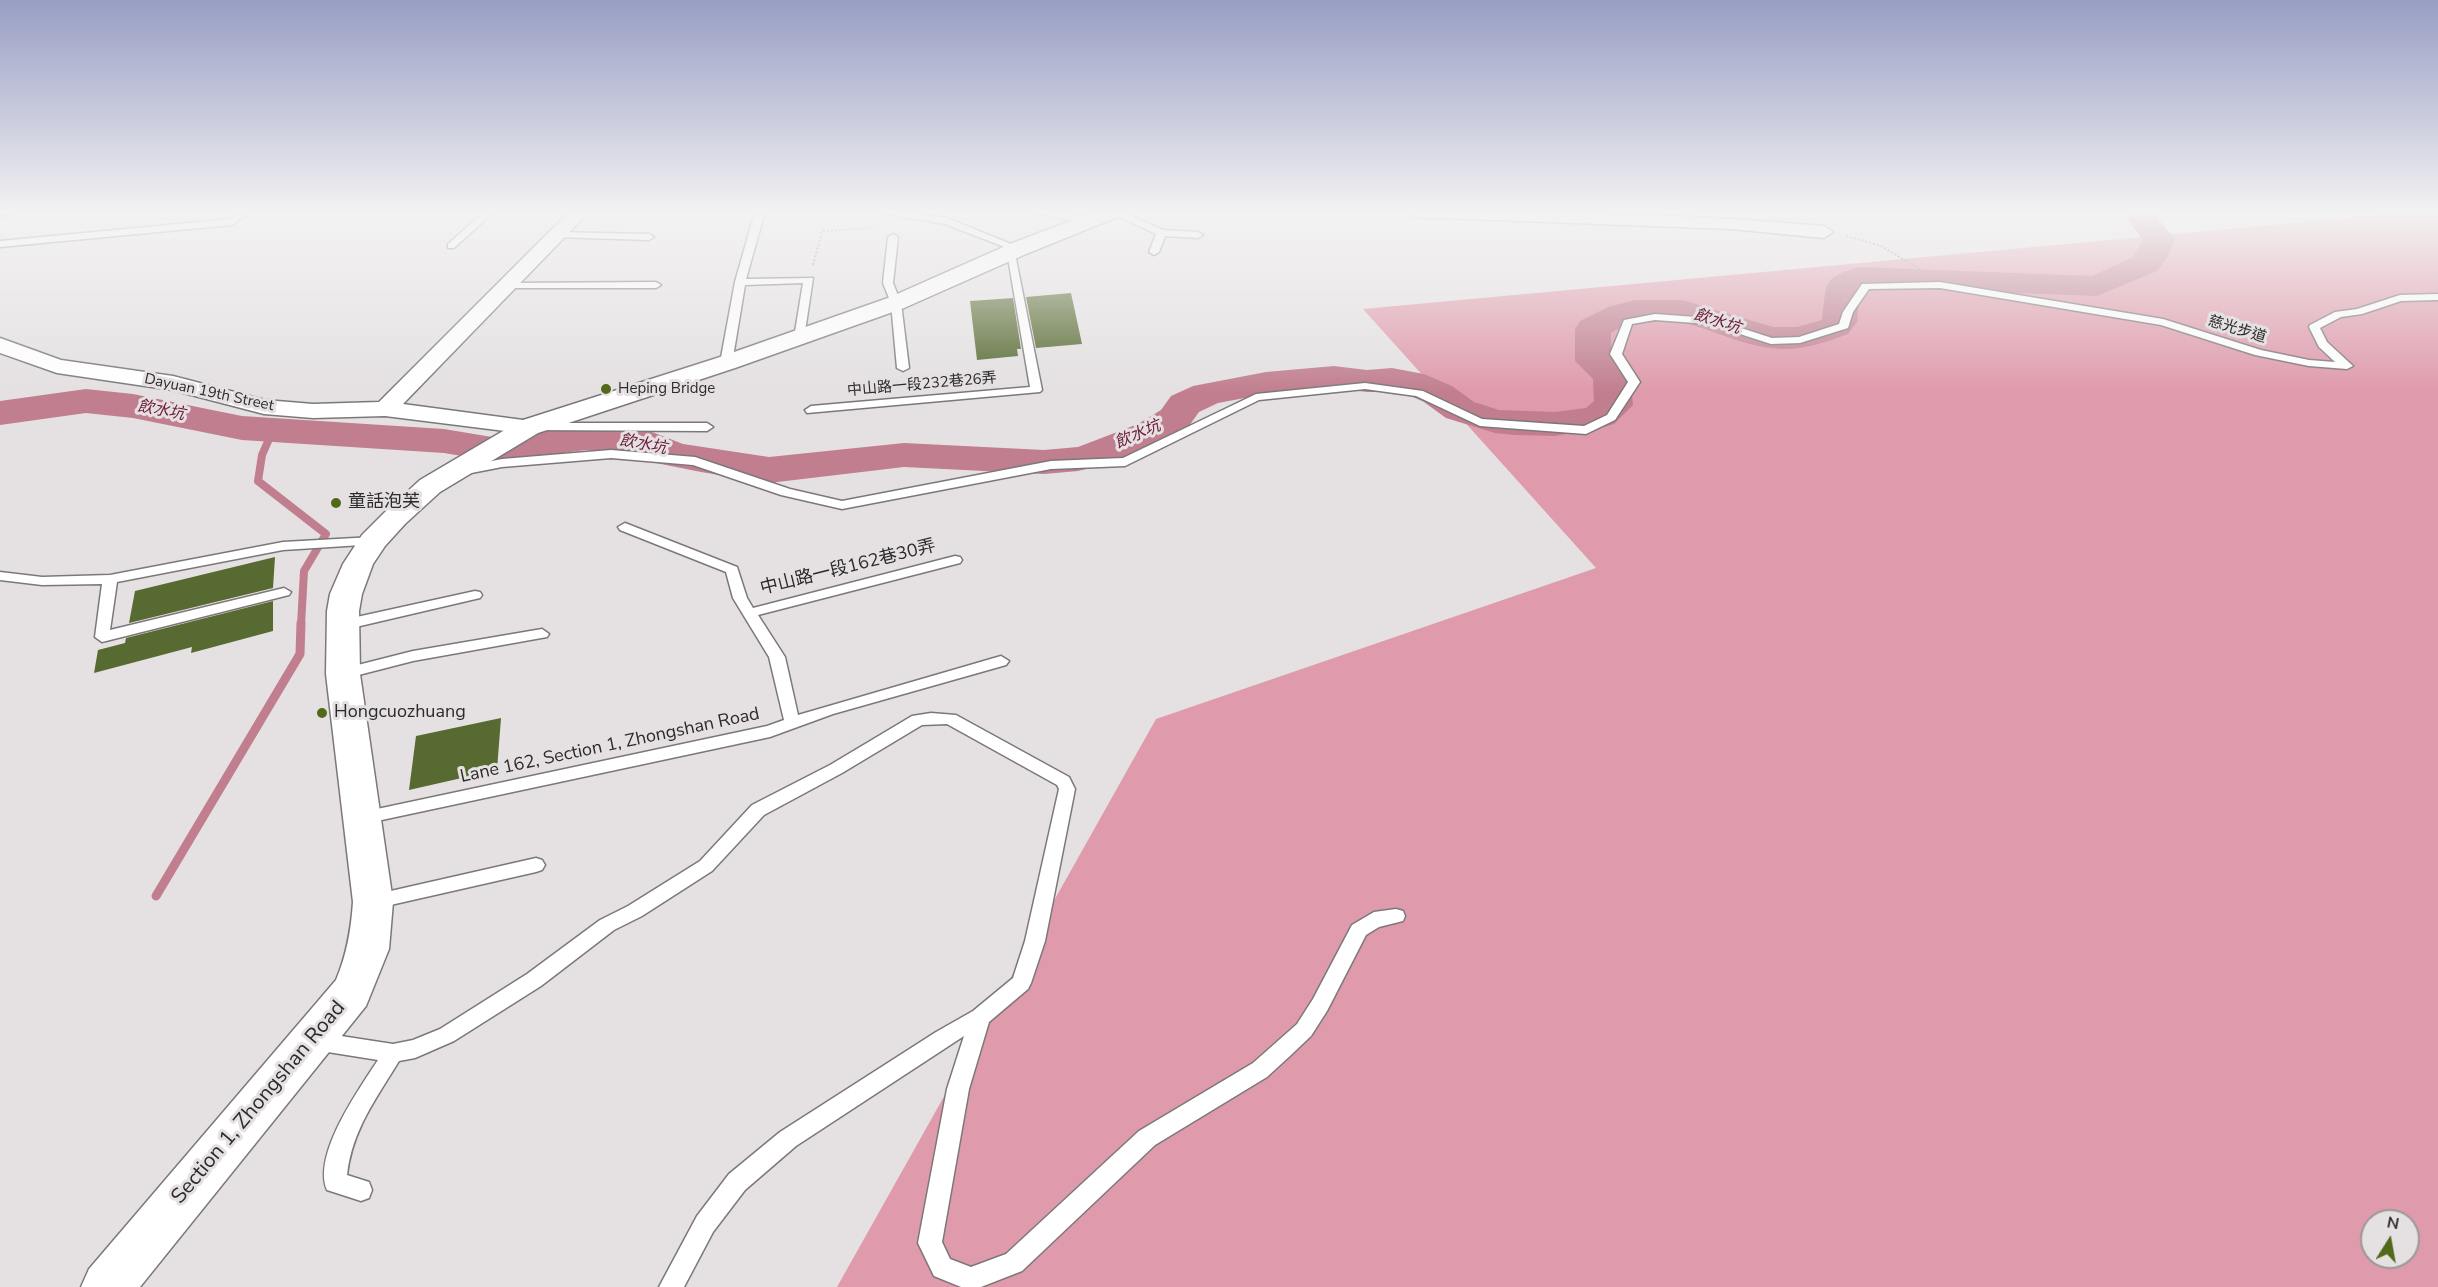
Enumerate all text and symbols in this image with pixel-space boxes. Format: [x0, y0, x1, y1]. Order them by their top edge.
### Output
water label: 飲水坑 [1691, 305, 1743, 339]
street label: 慈光步道 [2206, 313, 2268, 347]
street label: 中山路一段232巷26弄 [847, 369, 997, 401]
street label: Dayuan 19th Street [143, 370, 275, 416]
place label: Heping Bridge [618, 380, 715, 398]
marker: Heping Bridge [599, 382, 613, 396]
water label: 飲水坑 [136, 397, 186, 425]
water label: 飲水坑 [1112, 417, 1164, 453]
water label: 飲水坑 [618, 431, 668, 459]
place label: 童話泡芙 [348, 492, 420, 514]
marker: 童話泡芙 [329, 496, 343, 510]
street label: 中山路一段162巷30弄 [758, 536, 938, 600]
place label: Hongcuozhuang [334, 702, 466, 724]
street label: Lane 162, Section 1, Zhongshan Road [458, 704, 762, 788]
marker: Hongcuozhuang [315, 706, 329, 720]
street label: Section 1, Zhongshan Road [167, 996, 351, 1210]
north arrow [2360, 1209, 2420, 1269]
text: N [2385, 1211, 2401, 1235]

